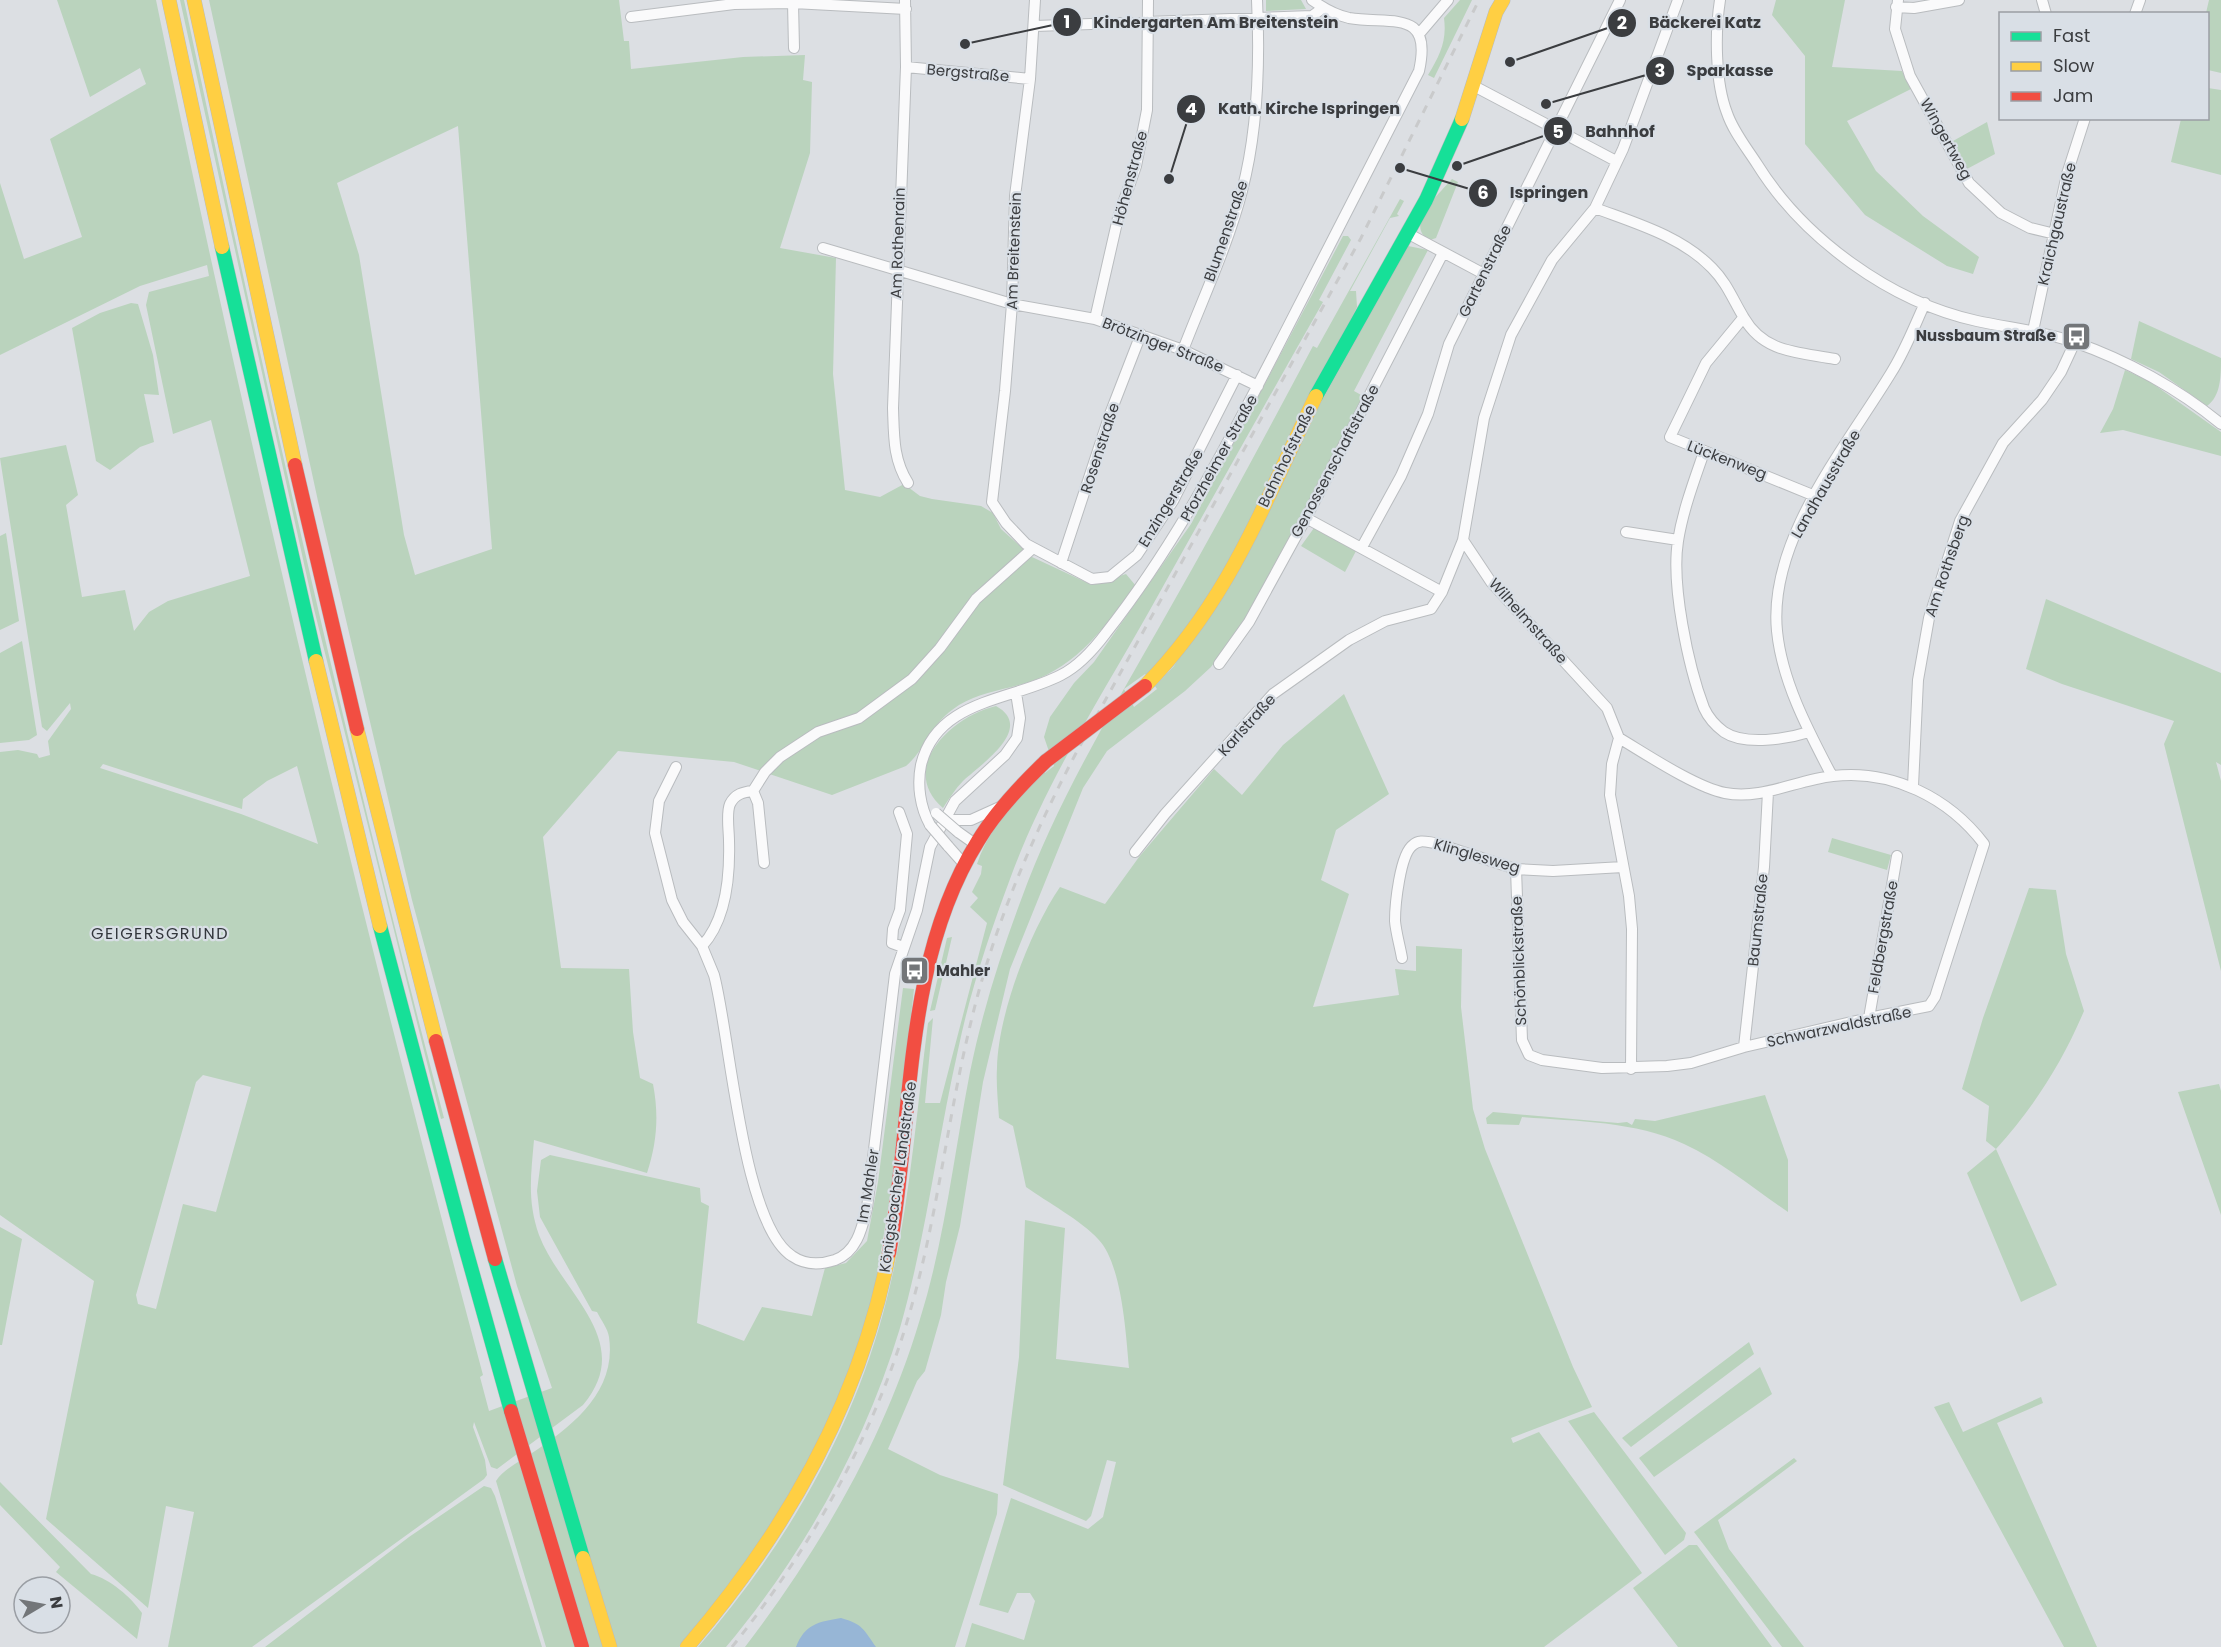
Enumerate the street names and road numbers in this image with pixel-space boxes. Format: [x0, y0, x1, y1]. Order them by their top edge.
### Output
street label: Bergstraße [926, 58, 1010, 87]
street label: Wingertweg [1915, 94, 1977, 183]
street label: Höhenstraße [1107, 128, 1152, 227]
street label: Kraichgaustraße [2032, 160, 2081, 287]
street label: Blumenstraße [1198, 178, 1253, 284]
street label: Am Rothenrain [885, 187, 910, 299]
street label: Am Breitenstein [1001, 192, 1026, 310]
street label: Gartenstraße [1453, 221, 1516, 320]
street label: Brötzinger Straße [1099, 312, 1227, 377]
street label: Genossenschaftstraße [1285, 381, 1384, 541]
street label: Pforzheimer Straße [1175, 391, 1262, 525]
street label: Rosenstraße [1075, 400, 1124, 496]
street label: Bahnhofstraße [1253, 401, 1320, 510]
street label: Landhausstraße [1786, 426, 1865, 542]
street label: Lückenweg [1684, 435, 1770, 484]
street label: Enzingerstraße [1133, 445, 1208, 551]
street label: Am Rothsberg [1919, 512, 1974, 620]
street label: Wilhelmstraße [1484, 573, 1573, 668]
street label: Karlstraße [1213, 689, 1280, 760]
street label: Klinglesweg [1432, 833, 1523, 878]
street label: Baumstraße [1742, 873, 1773, 967]
street label: Feldbergstraße [1862, 879, 1903, 995]
street label: Schönblickstraße [1506, 896, 1531, 1026]
street label: Schwarzwaldstraße [1765, 1001, 1913, 1052]
street label: Königsbacher Landstraße [874, 1080, 921, 1274]
street label: Im Mahler [851, 1147, 884, 1224]

